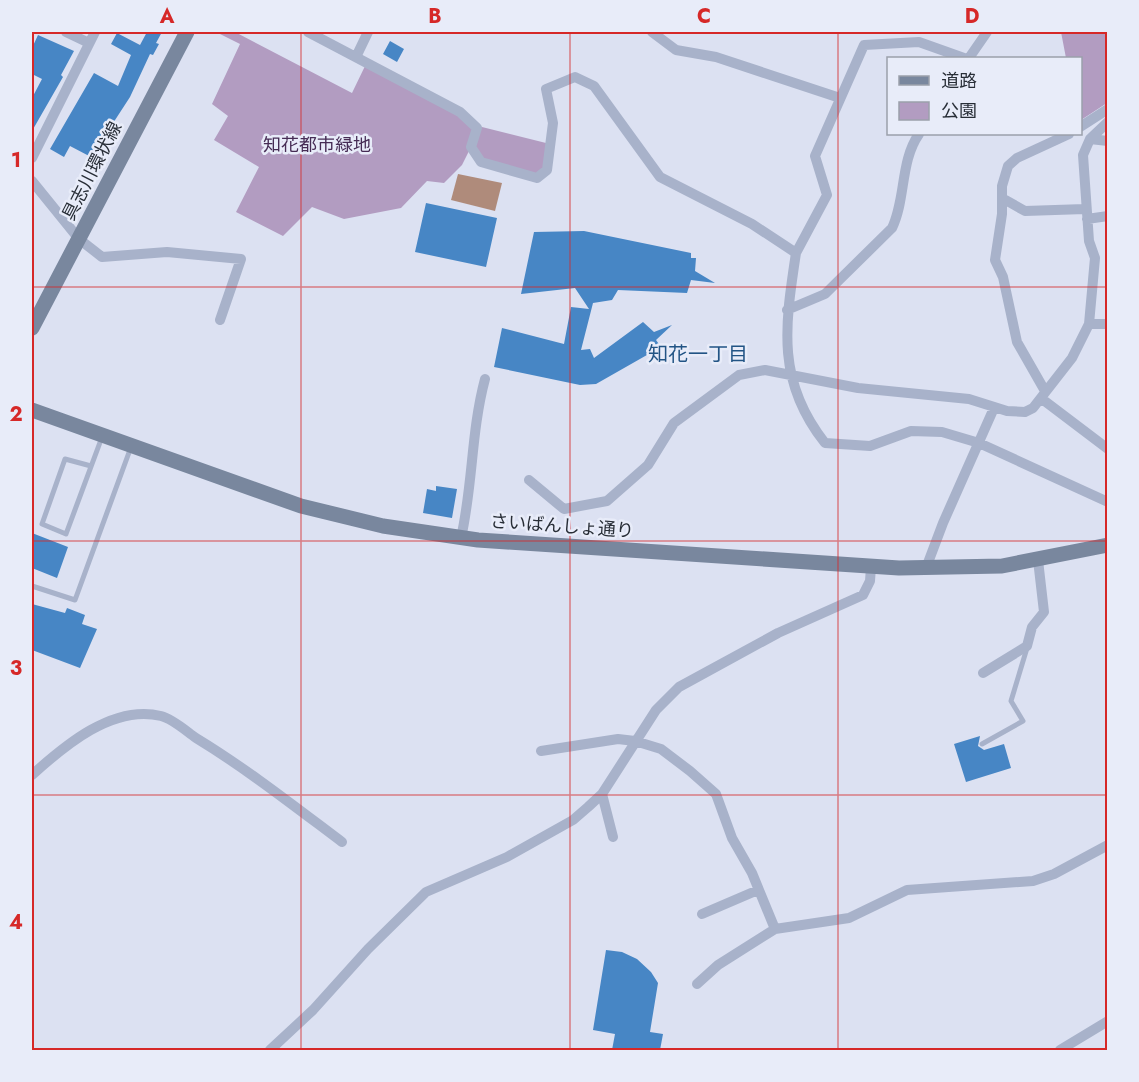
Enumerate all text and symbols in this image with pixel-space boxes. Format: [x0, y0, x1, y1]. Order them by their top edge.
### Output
text: A [159, 2, 175, 31]
text: B [428, 2, 442, 31]
text: C [697, 2, 711, 31]
text: D [965, 2, 979, 31]
legend [887, 57, 1082, 135]
text: 道路 [941, 68, 977, 94]
text: 公園 [941, 98, 977, 124]
street label: 具志川環状線 [56, 117, 128, 225]
park label: 知花都市緑地 [263, 132, 371, 158]
text: 1 [11, 146, 21, 175]
district label: 知花一丁目 [648, 340, 748, 369]
text: 2 [9, 400, 23, 429]
street label: さいばんしょ通り [489, 508, 635, 544]
text: 3 [10, 654, 22, 683]
text: 4 [9, 908, 23, 937]

